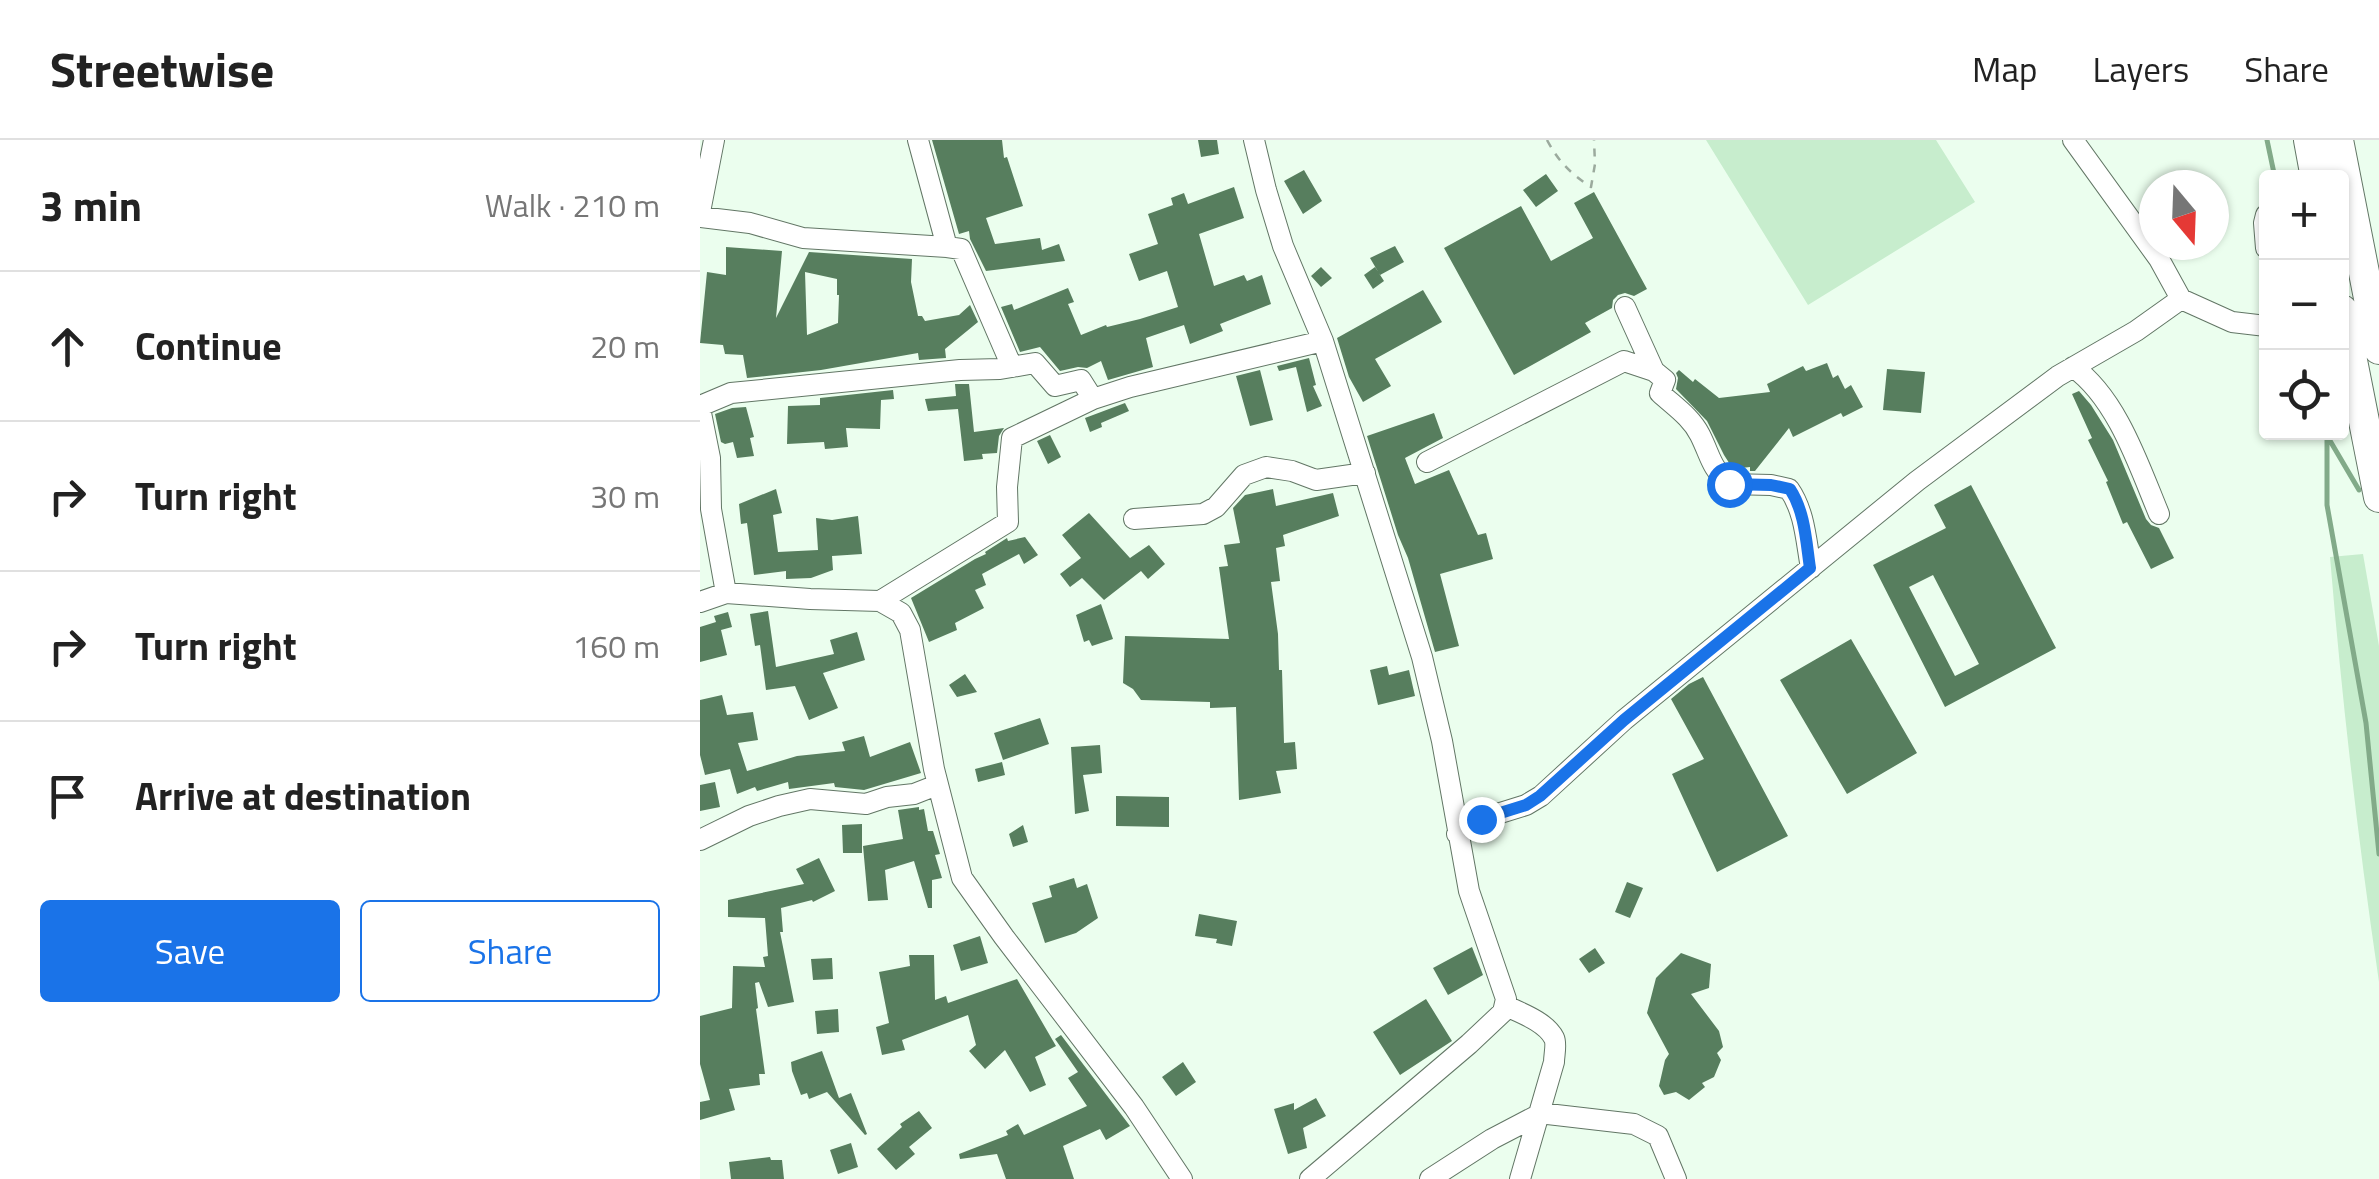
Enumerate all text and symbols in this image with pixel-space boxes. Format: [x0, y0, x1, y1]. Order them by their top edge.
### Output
text: Streetwise [50, 33, 274, 106]
text: Map [1972, 42, 2037, 96]
text: Layers [2092, 42, 2189, 96]
text: Share [2244, 42, 2329, 96]
north arrow [2139, 170, 2229, 260]
map controls [2259, 170, 2349, 440]
button: + [2259, 170, 2349, 260]
text: 3 min [40, 173, 142, 237]
text: Walk · 210 m [485, 181, 660, 229]
button: − [2259, 260, 2349, 350]
text: Continue [135, 317, 282, 375]
icon: ahead [40, 319, 95, 374]
text: 20 m [590, 322, 660, 370]
button: locate [2259, 350, 2349, 440]
route start [1707, 462, 1753, 508]
text: Turn right [135, 467, 297, 525]
icon: right [40, 469, 95, 524]
text: 30 m [590, 472, 660, 520]
text: Turn right [135, 617, 297, 675]
icon: right [40, 619, 95, 674]
text: 160 m [572, 622, 660, 670]
text: Arrive at destination [135, 767, 471, 825]
icon: arrive [40, 769, 95, 824]
route end [1459, 797, 1505, 843]
button: Save [40, 900, 340, 1002]
button: Share [360, 900, 660, 1002]

